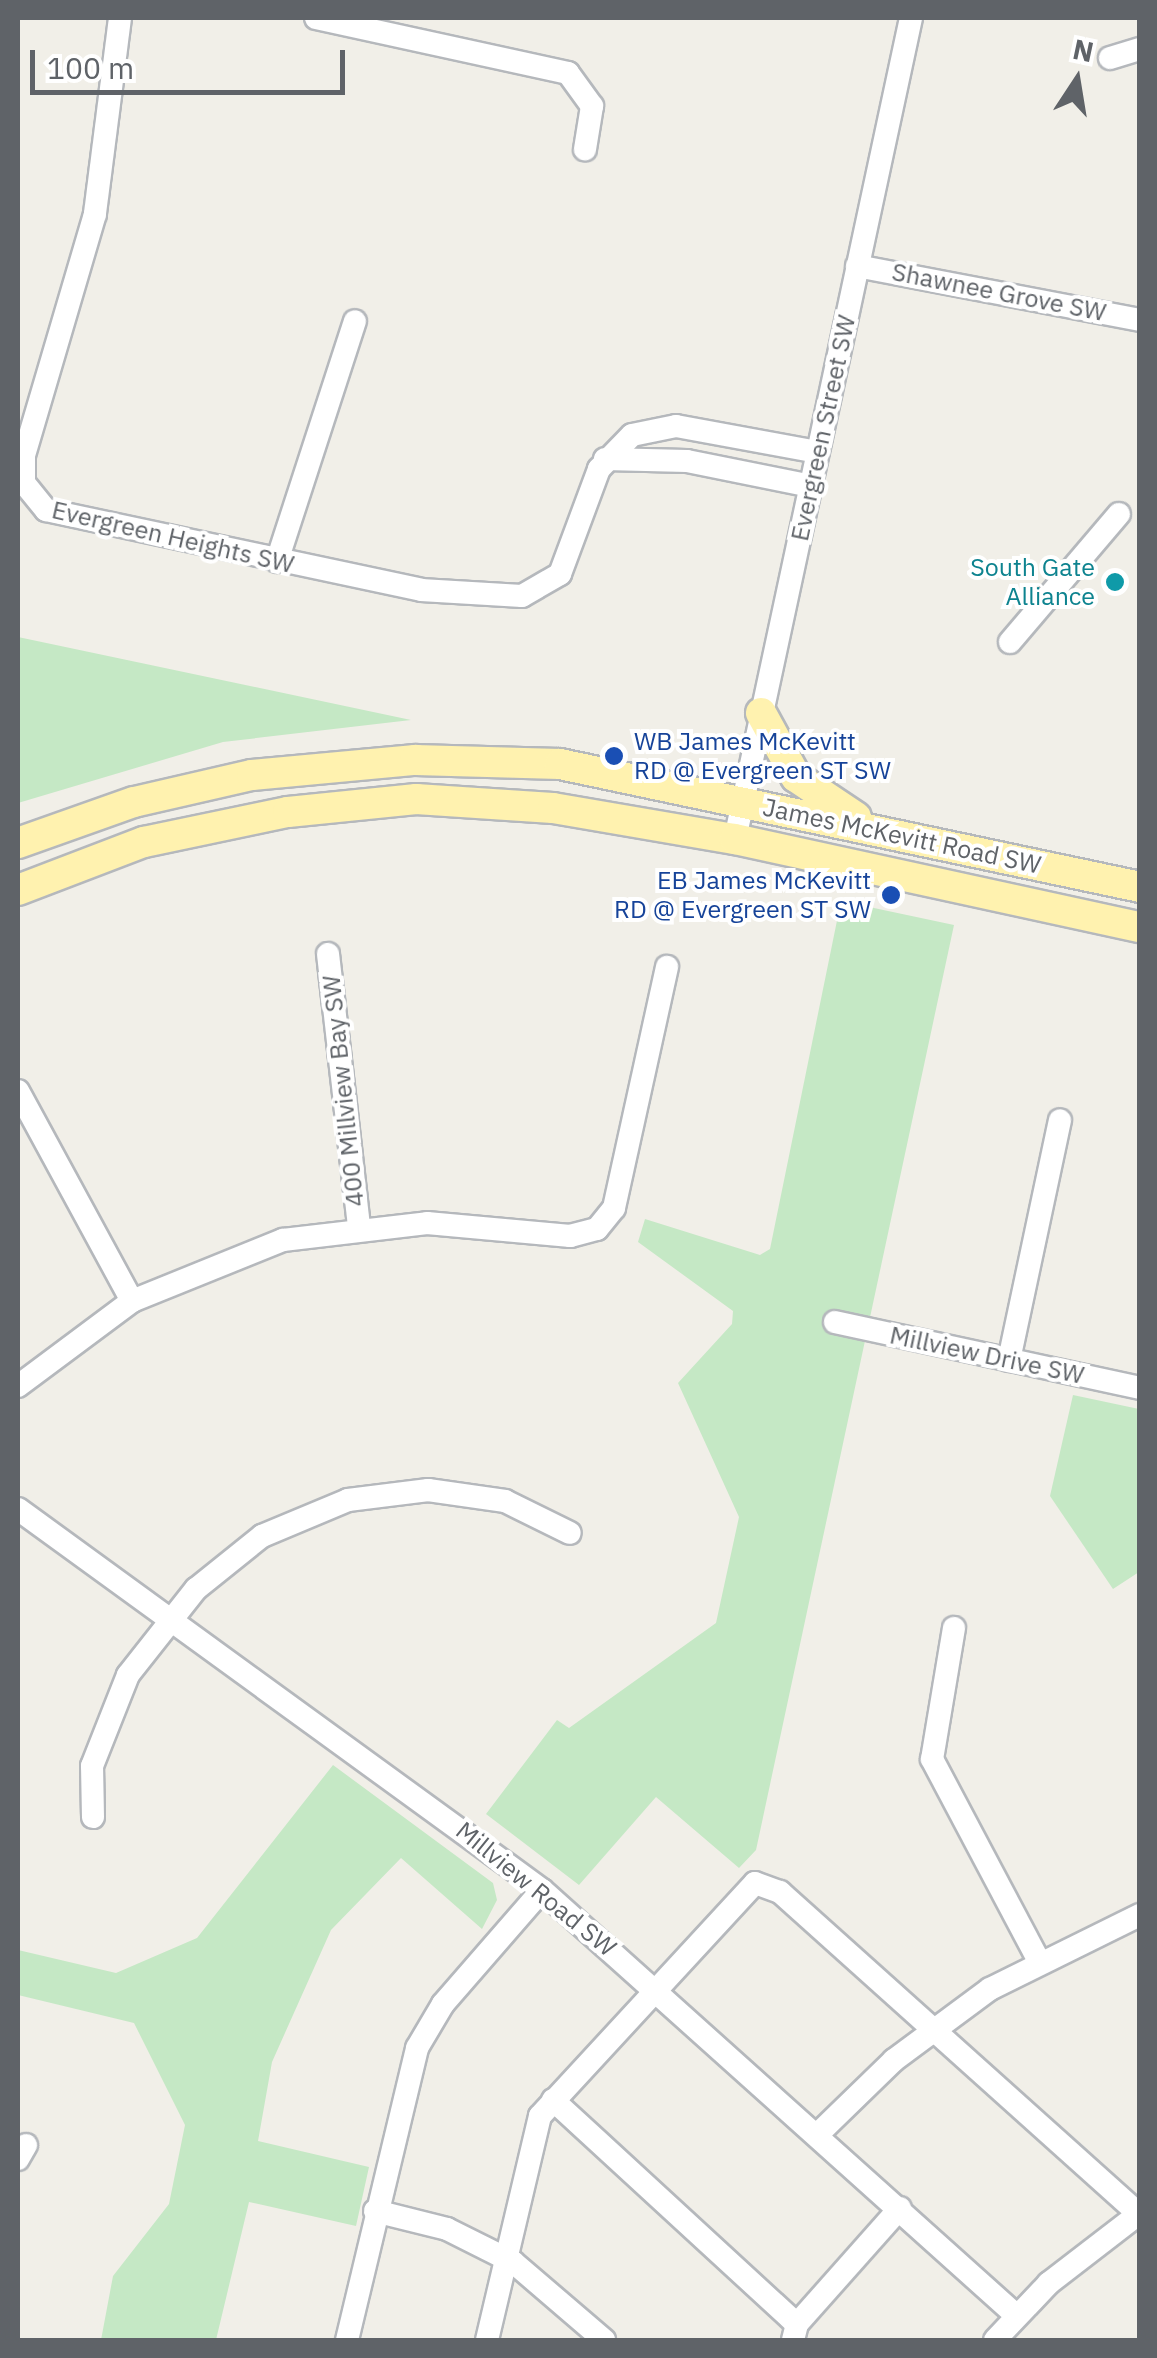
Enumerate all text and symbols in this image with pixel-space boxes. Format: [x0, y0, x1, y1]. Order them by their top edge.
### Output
scale bar [35, 30, 350, 92]
north arrow [1027, 30, 1127, 130]
text: N [1070, 30, 1097, 70]
text: 100 m [47, 48, 134, 87]
street label: Shawnee Grove SW [889, 257, 1109, 327]
street label: Evergreen Street SW [784, 312, 862, 544]
street label: Evergreen Heights SW [49, 495, 297, 579]
place label: South Gate Alliance [970, 553, 1095, 612]
marker: South Gate Alliance [1104, 571, 1126, 593]
place label: WB James McKevitt RD @ Evergreen ST SW [634, 727, 891, 786]
marker: WB James McKevitt RD @ Evergreen ST SW [603, 745, 625, 767]
street label: James McKevitt Road SW [760, 792, 1044, 880]
place label: EB James McKevitt RD @ Evergreen ST SW [614, 866, 871, 925]
marker: EB James McKevitt RD @ Evergreen ST SW [880, 884, 902, 906]
street label: 400 Millview Bay SW [316, 974, 370, 1208]
street label: Millview Drive SW [887, 1320, 1087, 1390]
street label: Millview Road SW [450, 1815, 622, 1963]

